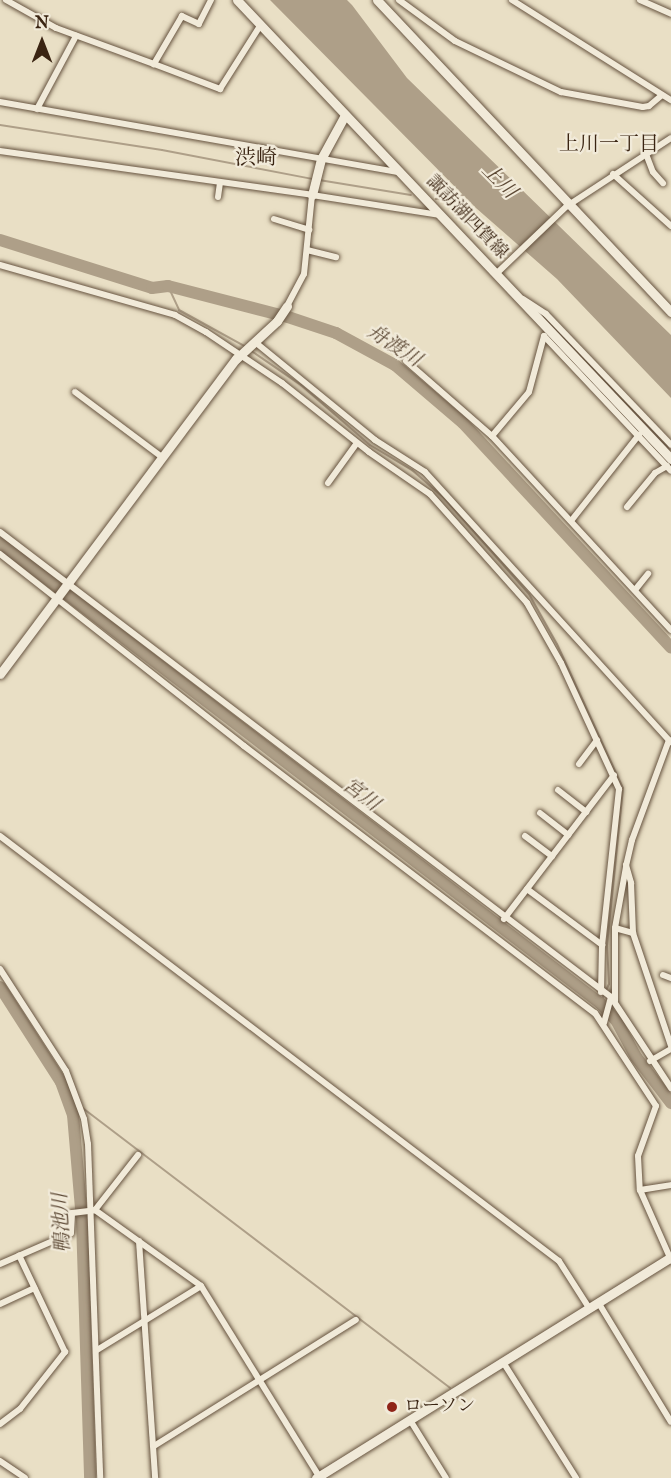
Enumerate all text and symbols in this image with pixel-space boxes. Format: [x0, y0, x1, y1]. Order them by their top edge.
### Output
north arrow [12, 12, 72, 72]
text: N [35, 14, 49, 34]
district label: 上川一丁目 [559, 132, 659, 156]
district label: 渋崎 [235, 146, 277, 172]
water label: 上川 [476, 158, 522, 204]
street label: 諏訪湖四賀線 [421, 172, 511, 264]
water label: 舟渡川 [362, 320, 426, 372]
water label: 宮川 [338, 773, 384, 817]
water label: 鴨池川 [48, 1192, 76, 1254]
place label: ローソン [404, 1396, 476, 1418]
marker: ローソン [385, 1400, 399, 1414]

